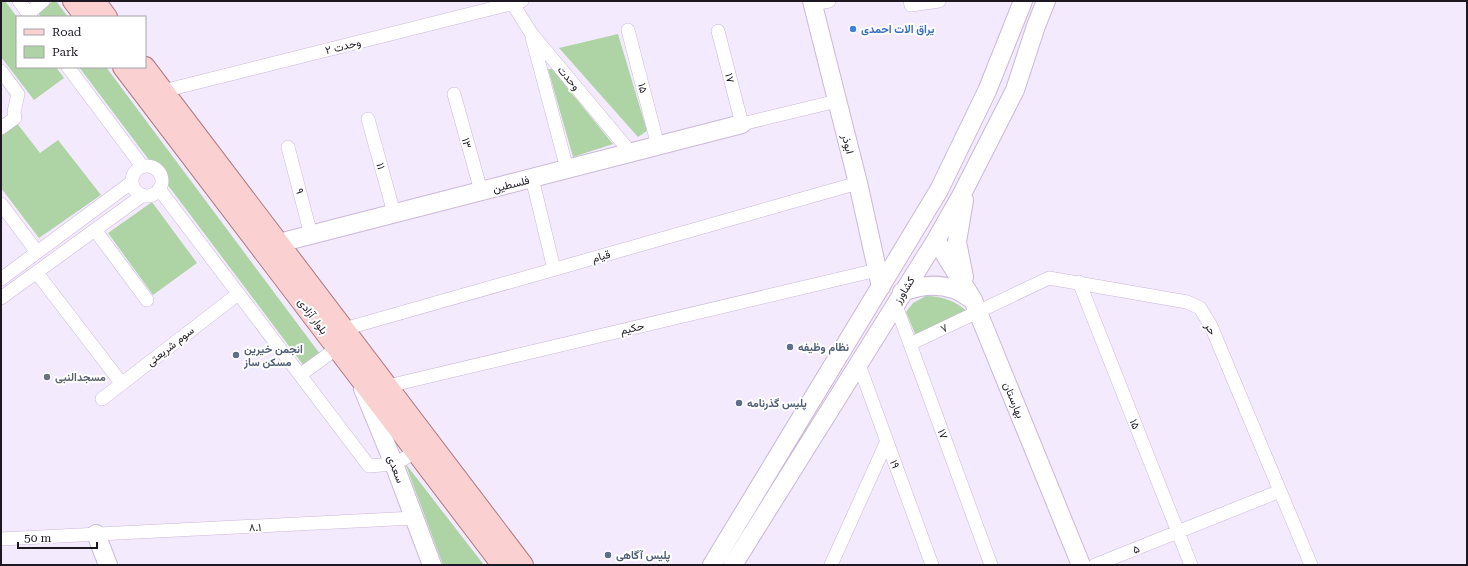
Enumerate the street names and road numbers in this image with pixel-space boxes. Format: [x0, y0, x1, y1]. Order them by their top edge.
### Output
street label: وحدت ۲ [324, 36, 362, 57]
street label: وحدت [555, 64, 583, 93]
street label: ۱۷ [722, 72, 737, 85]
street label: ۱۵ [635, 82, 650, 94]
street label: ابوذر [839, 132, 856, 155]
street label: ۱۳ [459, 136, 474, 150]
street label: ۱۱ [373, 161, 388, 171]
street label: فلسطین [491, 174, 531, 195]
street label: ۹ [293, 187, 306, 195]
street label: قیام [590, 248, 612, 266]
street label: کشاورز [891, 274, 918, 307]
street label: بلوار آزادی [295, 296, 330, 337]
street label: حکیم [619, 319, 645, 338]
street label: حر [1202, 320, 1219, 337]
street label: ۷ [939, 321, 950, 336]
street label: سوم شریعتی [144, 324, 197, 370]
street label: بهارستان [1000, 380, 1027, 420]
street label: ۱۵ [1127, 417, 1142, 431]
street label: ۱۷ [935, 427, 950, 441]
street label: سعدی [384, 454, 407, 485]
street label: ۱۹ [887, 458, 902, 470]
street label: ۸.۱ [249, 521, 261, 534]
street label: ۵ [1131, 542, 1142, 557]

